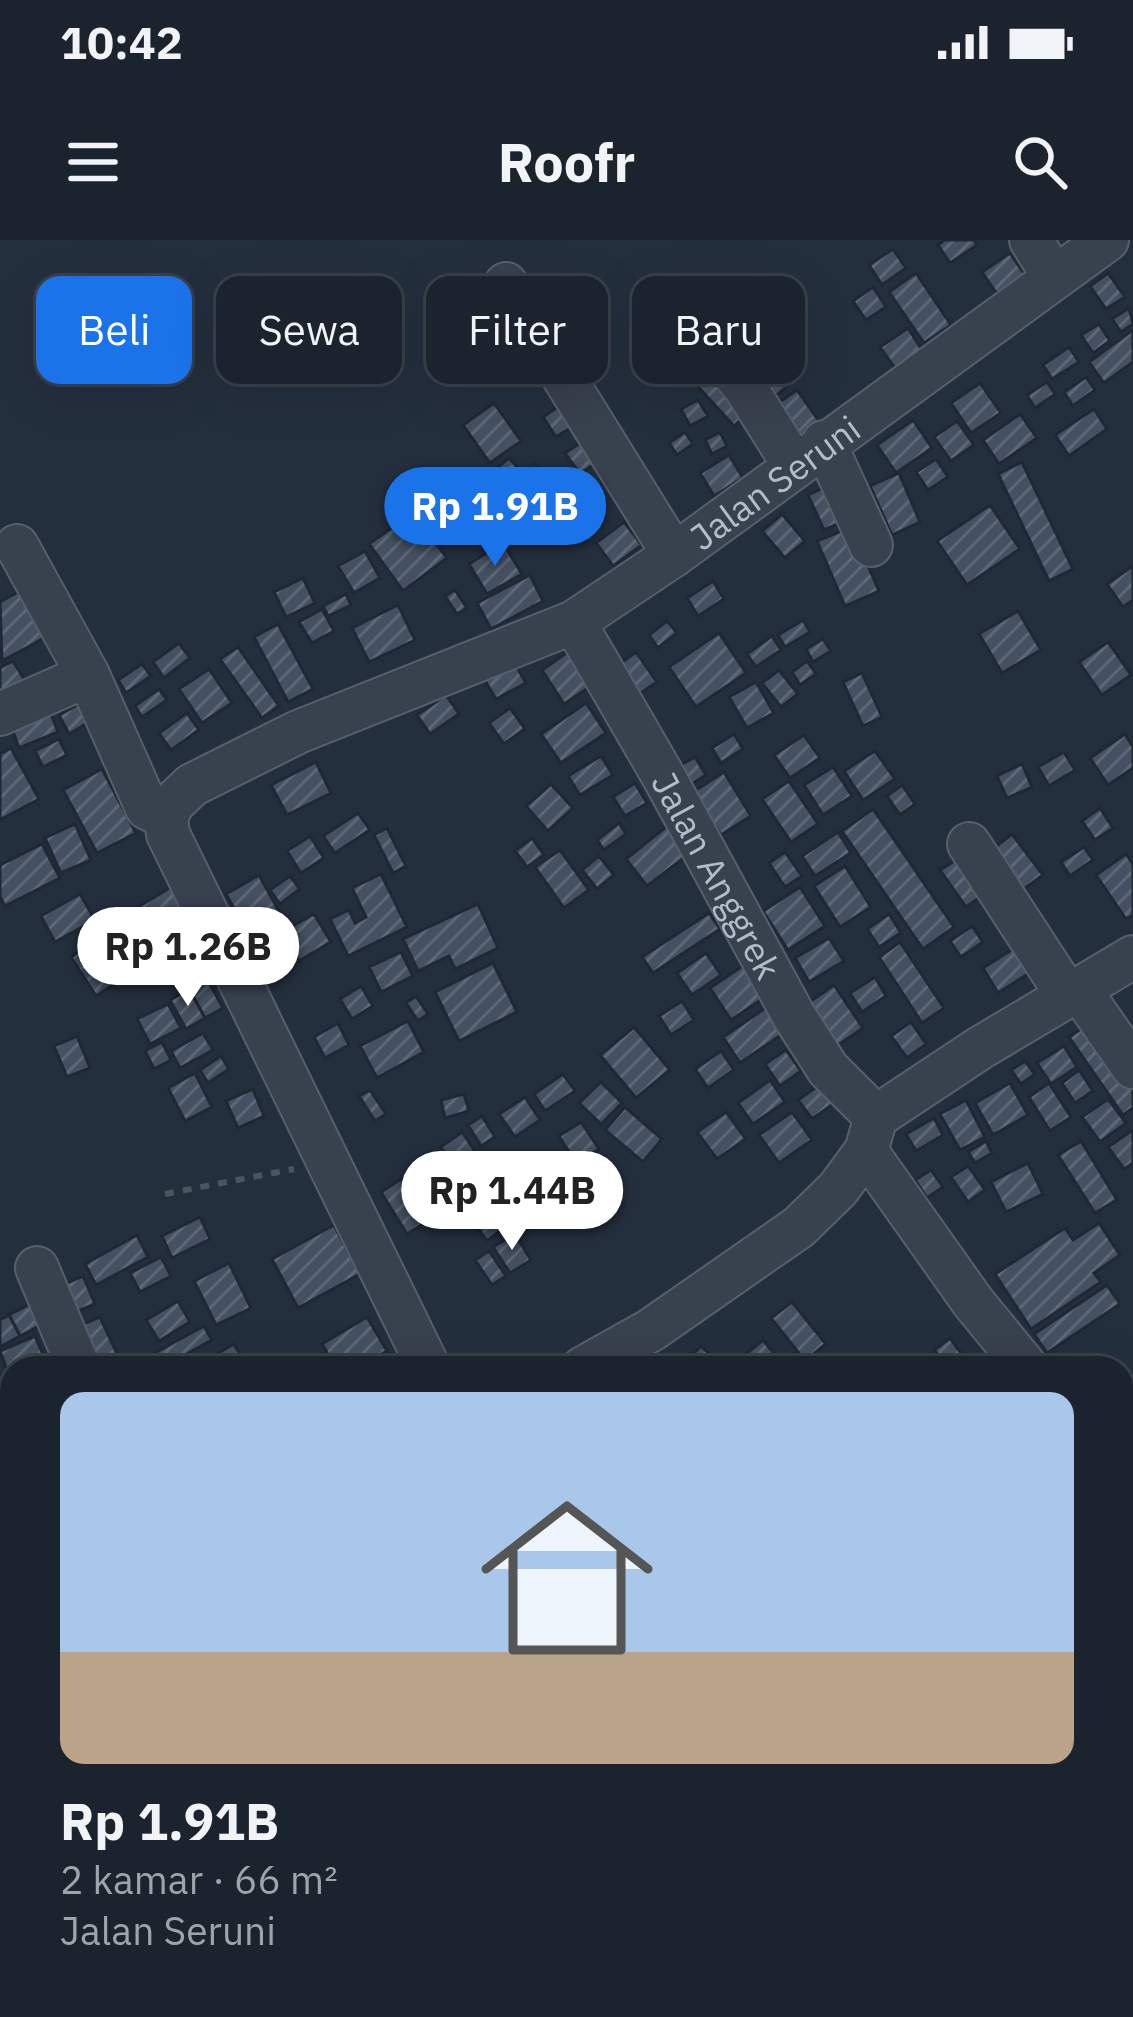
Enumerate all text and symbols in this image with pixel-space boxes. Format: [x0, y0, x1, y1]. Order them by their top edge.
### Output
text: 10:42 [60, 13, 183, 71]
text: Roofr [498, 127, 635, 197]
icon: menu [60, 129, 126, 195]
icon: search [1007, 129, 1073, 195]
chip: Beli [36, 276, 192, 384]
chip: Sewa [216, 276, 402, 384]
chip: Filter [426, 276, 608, 384]
chip: Baru [632, 276, 805, 384]
street label: Jalan Seruni [680, 404, 869, 560]
pin: Rp 1.91B [371, 467, 619, 569]
text: Rp 1.91B [411, 480, 579, 531]
street label: Jalan Anggrek [642, 763, 793, 987]
pin: Rp 1.26B [64, 907, 312, 1009]
text: Rp 1.26B [104, 920, 272, 971]
pin: Rp 1.44B [388, 1151, 636, 1253]
text: Rp 1.44B [428, 1164, 596, 1215]
icon: home [459, 1470, 675, 1686]
text: Rp 1.91B [60, 1788, 279, 1854]
text: 2 kamar · 66 m² [60, 1854, 338, 1905]
text: Jalan Seruni [60, 1905, 276, 1956]

